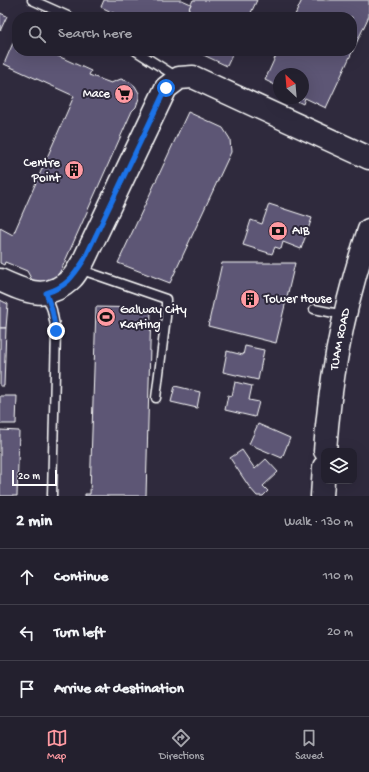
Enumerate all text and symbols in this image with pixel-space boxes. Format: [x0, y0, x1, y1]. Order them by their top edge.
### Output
search box [12, 12, 357, 56]
icon: search [26, 23, 48, 45]
text: Search here [58, 25, 132, 43]
north arrow [273, 68, 309, 104]
route start [157, 79, 175, 97]
supermarket icon: Mace [113, 83, 135, 105]
place label: Mace [83, 87, 110, 102]
place label: Centre Point [23, 156, 62, 186]
building icon: Centre Point [63, 159, 85, 181]
bank icon: AIB [267, 220, 289, 242]
place label: AIB [292, 224, 310, 239]
building icon: Tower House [239, 288, 261, 310]
place label: Tower House [263, 292, 332, 307]
place label: Galway City Karting [120, 303, 187, 333]
sports icon: Galway City Karting [95, 306, 117, 328]
street label: TUAM ROAD [327, 306, 354, 372]
route end [47, 322, 65, 340]
map controls [321, 448, 357, 484]
button: layers [321, 448, 357, 484]
scale bar [12, 468, 57, 487]
text: 20 m [18, 471, 40, 483]
text: 2 min [16, 512, 52, 532]
text: Walk · 130 m [284, 515, 353, 530]
icon: ahead [16, 566, 38, 588]
text: Continue [54, 568, 108, 586]
text: 110 m [323, 569, 353, 584]
icon: left [16, 622, 38, 644]
text: Turn left [54, 624, 105, 642]
text: 20 m [327, 625, 353, 640]
icon: arrive [16, 678, 38, 700]
text: Arrive at destination [54, 680, 184, 698]
tab: Map [46, 727, 68, 763]
tab: Directions [159, 727, 204, 763]
tab: Saved [295, 727, 323, 763]

